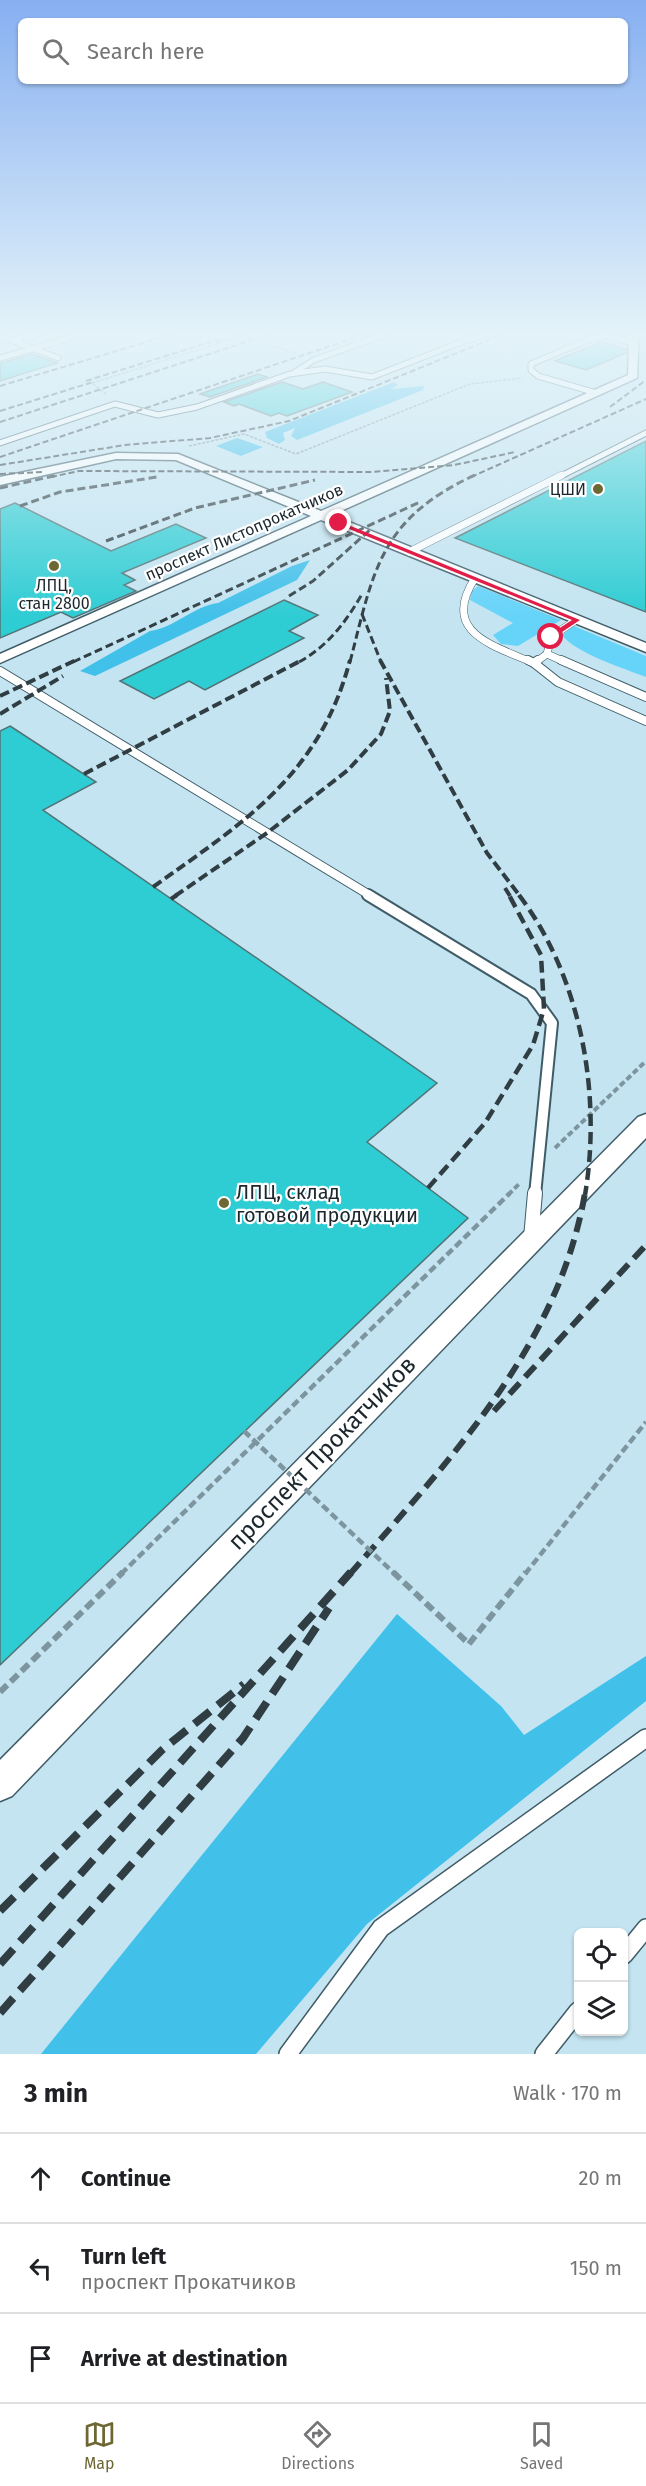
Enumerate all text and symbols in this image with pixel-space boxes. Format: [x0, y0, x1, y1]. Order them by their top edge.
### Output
search box [18, 18, 628, 84]
icon: search [39, 35, 72, 68]
text: Search here [87, 38, 205, 65]
street label: проспект Листопрокатчиков [142, 480, 346, 584]
place label: ЦШИ [550, 480, 586, 499]
marker: ЦШИ [591, 482, 605, 496]
route end [325, 509, 351, 535]
marker: ЛПЦ, стан 2800 [47, 559, 61, 573]
place label: ЛПЦ, стан 2800 [18, 576, 90, 613]
route start [537, 623, 563, 649]
place label: ЛПЦ, склад готовой продукции [236, 1180, 418, 1227]
marker: ЛПЦ, склад готовой продукции [217, 1196, 231, 1210]
street label: проспект Прокатчиков [222, 1350, 422, 1556]
map controls [574, 1928, 628, 2036]
button: locate [574, 1928, 628, 1982]
button: layers [574, 1982, 628, 2036]
text: 3 min [24, 2078, 88, 2109]
text: Walk · 170 m [513, 2081, 622, 2105]
icon: ahead [24, 2162, 57, 2195]
text: Continue [81, 2165, 171, 2192]
text: 20 m [579, 2166, 622, 2190]
text: Turn left [81, 2243, 166, 2270]
icon: left [24, 2252, 57, 2285]
text: 150 m [570, 2256, 622, 2280]
text: проспект Прокатчиков [81, 2270, 296, 2294]
icon: arrive [24, 2342, 57, 2375]
text: Arrive at destination [81, 2345, 288, 2372]
tab: Map [83, 2418, 116, 2473]
tab: Directions [281, 2418, 355, 2473]
tab: Saved [520, 2418, 563, 2473]

